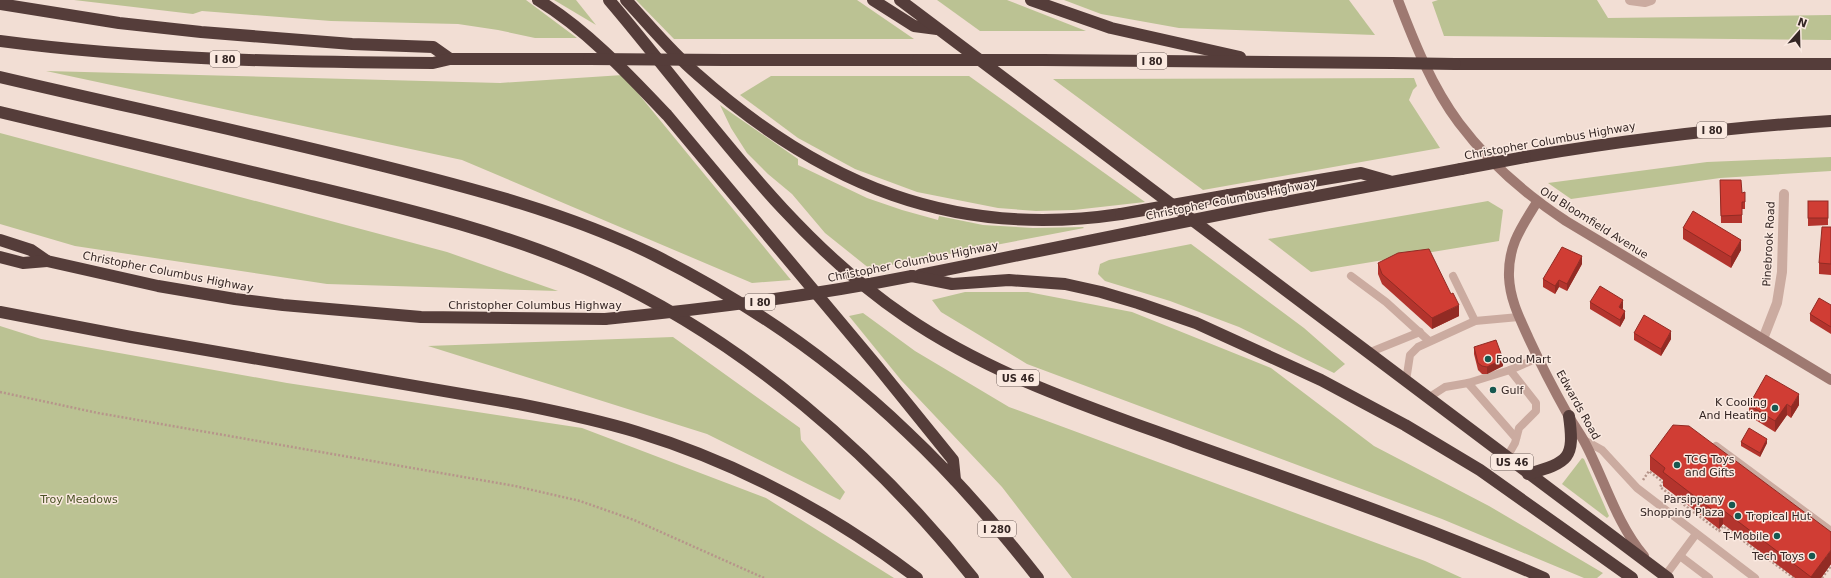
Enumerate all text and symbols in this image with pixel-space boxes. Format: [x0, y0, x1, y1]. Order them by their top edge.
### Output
north arrow [1779, 12, 1819, 52]
text: N [1796, 15, 1809, 31]
road number: I 80 [210, 51, 240, 67]
road number: I 80 [1137, 53, 1167, 69]
street label: Christopher Columbus Highway [1463, 119, 1637, 162]
road number: I 80 [1697, 122, 1727, 138]
street label: Christopher Columbus Highway [1145, 177, 1318, 223]
street label: Old Bloomfield Avenue [1538, 184, 1651, 262]
street label: Pinebrook Road [1760, 201, 1778, 287]
street label: Christopher Columbus Highway [827, 239, 1000, 285]
street label: Christopher Columbus Highway [82, 249, 255, 295]
road number: I 80 [745, 294, 775, 310]
street label: Christopher Columbus Highway [448, 299, 622, 312]
place label: Food Mart [1496, 353, 1552, 366]
marker: Food Mart [1483, 354, 1493, 364]
street label: Edwards Road [1553, 368, 1603, 442]
road number: US 46 [997, 370, 1039, 386]
place label: Gulf [1501, 384, 1525, 397]
marker: Gulf [1488, 385, 1498, 395]
place label: K Cooling And Heating [1699, 396, 1767, 422]
marker: K Cooling And Heating [1770, 403, 1780, 413]
place label: TCG Toys and Gifts [1684, 453, 1735, 479]
road number: US 46 [1491, 454, 1533, 470]
marker: TCG Toys and Gifts [1672, 460, 1682, 470]
park label: Troy Meadows [39, 493, 118, 506]
place label: Parsippany Shopping Plaza [1640, 493, 1724, 519]
marker: Parsippany Shopping Plaza [1727, 500, 1737, 510]
place label: Tropical Hut [1745, 510, 1812, 523]
marker: Tropical Hut [1733, 511, 1743, 521]
road number: I 280 [978, 521, 1016, 537]
place label: T-Mobile [1722, 530, 1769, 543]
marker: T-Mobile [1772, 531, 1782, 541]
place label: Tech Toys [1751, 550, 1804, 563]
marker: Tech Toys [1807, 551, 1817, 561]

